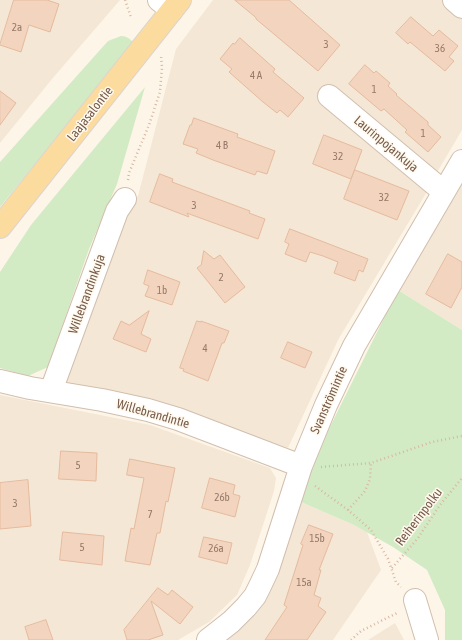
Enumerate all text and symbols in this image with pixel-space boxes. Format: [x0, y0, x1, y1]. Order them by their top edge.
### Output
house number: 2a [12, 21, 22, 35]
house number: 3 [323, 38, 329, 52]
house number: 36 [435, 42, 445, 56]
house number: 4 A [250, 69, 262, 83]
house number: 1 [371, 83, 377, 97]
street label: Laajasalontie [64, 84, 116, 144]
street label: Laurinpojankuja [351, 113, 421, 175]
house number: 1 [420, 127, 426, 141]
house number: 4 B [216, 139, 228, 153]
house number: 32 [333, 150, 343, 164]
house number: 32 [379, 191, 389, 205]
house number: 3 [191, 199, 197, 213]
street label: Willebrandinkuja [65, 252, 109, 336]
house number: 2 [218, 271, 224, 285]
house number: 1b [157, 284, 167, 298]
house number: 4 [202, 342, 208, 356]
street label: Svanströmintie [307, 364, 351, 436]
street label: Willebrandintie [115, 396, 191, 432]
house number: 5 [75, 459, 81, 473]
street label: Reiherinpolku [392, 485, 446, 549]
house number: 26b [214, 491, 230, 505]
house number: 3 [12, 497, 18, 511]
house number: 7 [147, 508, 153, 522]
house number: 15b [309, 532, 325, 546]
house number: 5 [79, 541, 85, 555]
house number: 26a [208, 542, 224, 556]
house number: 15a [296, 576, 312, 590]

